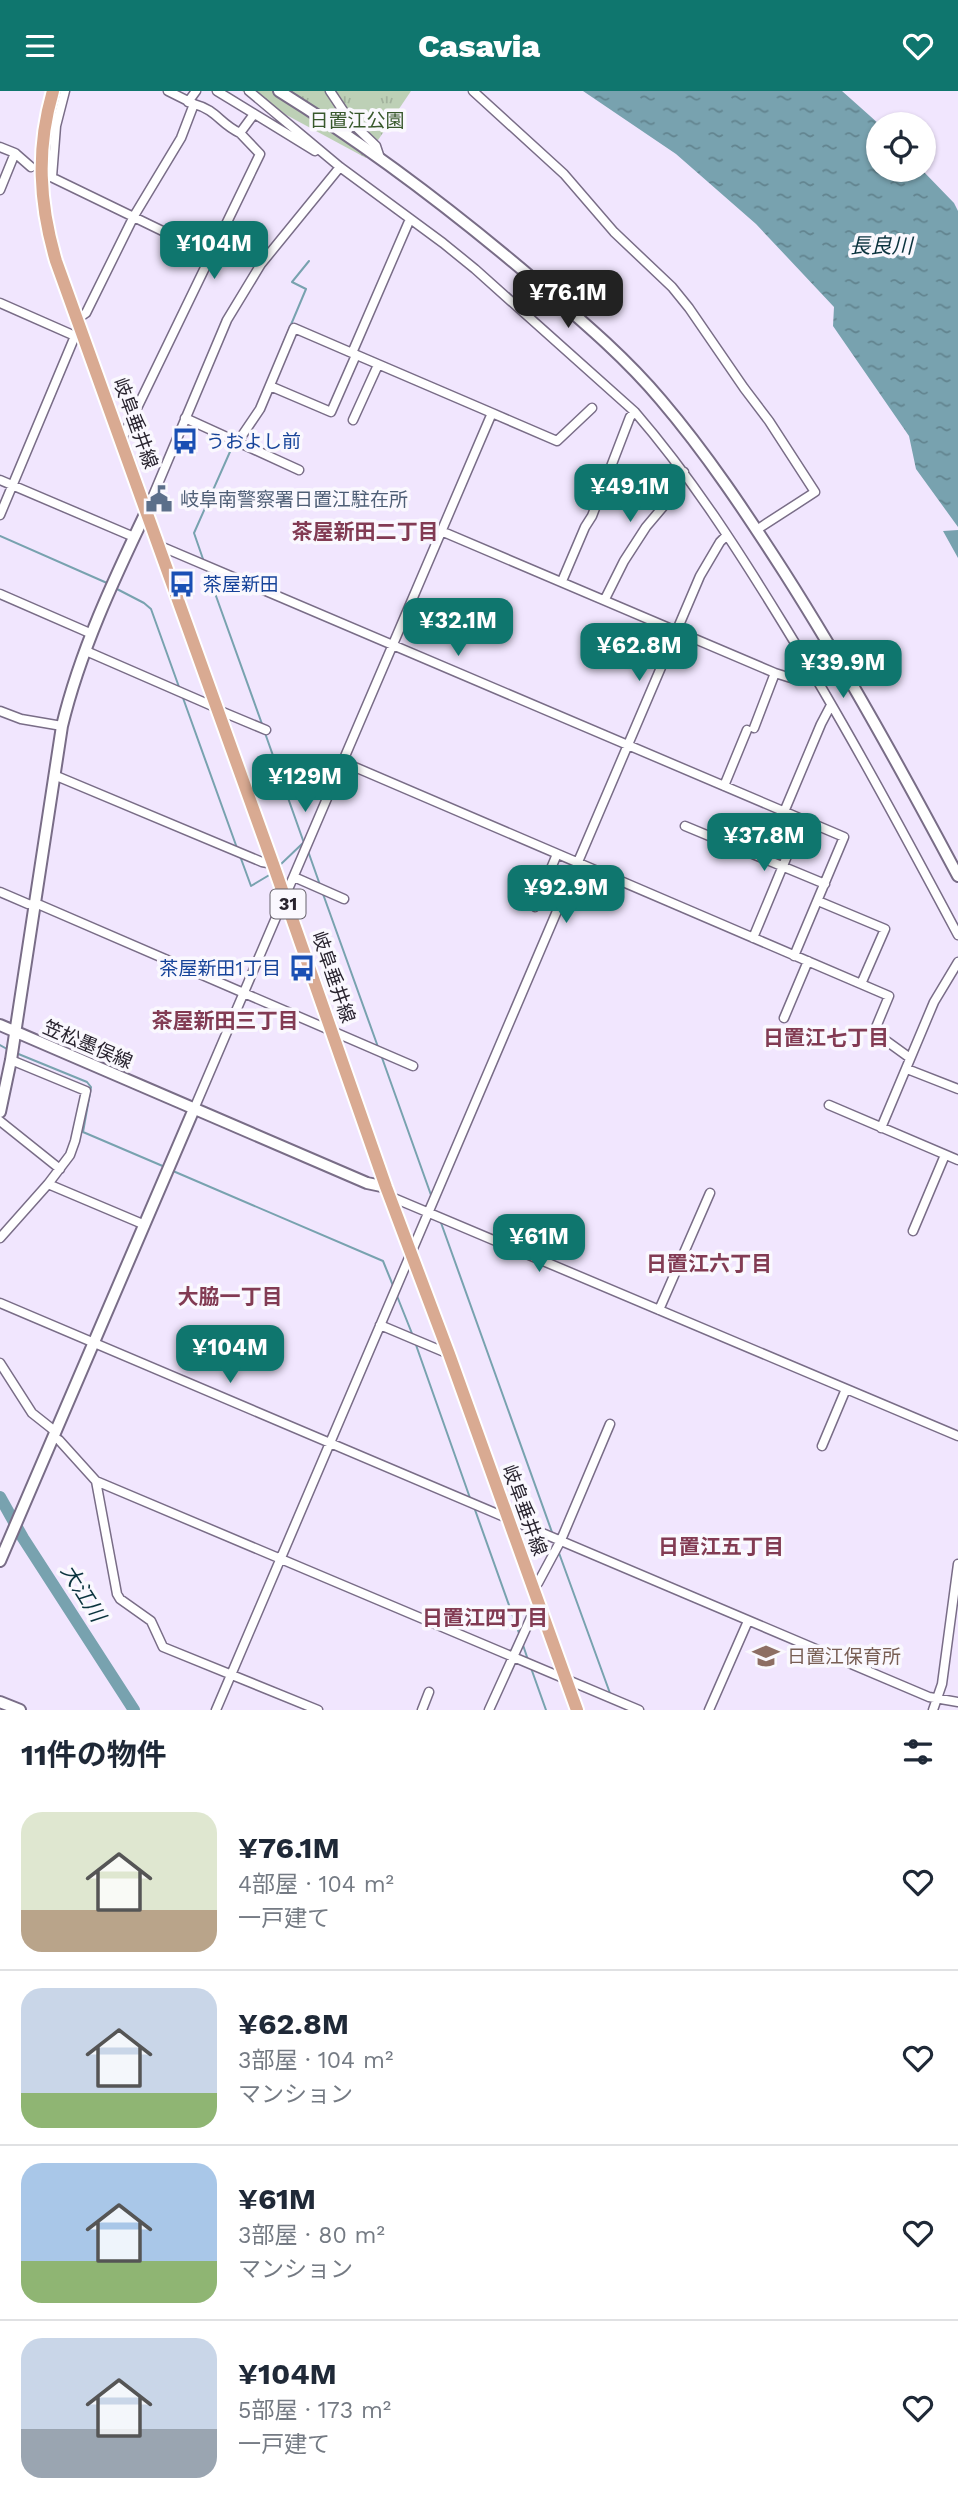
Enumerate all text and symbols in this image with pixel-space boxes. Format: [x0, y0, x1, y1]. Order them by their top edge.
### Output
icon: menu [21, 27, 59, 65]
text: Casavia [418, 27, 540, 65]
icon: heart [899, 27, 937, 65]
park label: 日置江公園 [309, 109, 405, 132]
map controls [866, 112, 936, 182]
button: locate [866, 112, 936, 182]
pin: ¥104M [165, 221, 263, 281]
text: ¥104M [176, 230, 252, 257]
water label: 長良川 [850, 233, 914, 258]
pin: ¥76.1M [511, 271, 625, 330]
text: ¥76.1M [529, 279, 607, 306]
street label: 岐阜垂井線 [108, 375, 163, 472]
bus stop icon: うおよし前 [170, 426, 200, 456]
place label: うおよし前 [206, 430, 301, 453]
pin: ¥49.1M [573, 465, 687, 524]
text: ¥49.1M [590, 473, 670, 500]
public building icon: 岐阜南警察署日置江駐在所 [144, 484, 174, 514]
place label: 岐阜南警察署日置江駐在所 [180, 488, 408, 511]
district label: 茶屋新田二丁目 [292, 519, 439, 544]
bus stop icon: 茶屋新田 [167, 569, 197, 599]
place label: 茶屋新田 [203, 573, 279, 596]
pin: ¥32.1M [401, 599, 515, 658]
text: ¥32.1M [419, 607, 497, 634]
pin: ¥62.8M [582, 623, 696, 683]
text: ¥62.8M [596, 632, 682, 659]
pin: ¥39.9M [786, 641, 900, 700]
text: ¥39.9M [801, 649, 885, 676]
pin: ¥129M [256, 755, 354, 814]
text: ¥129M [268, 763, 342, 790]
pin: ¥37.8M [707, 813, 821, 873]
text: ¥37.8M [723, 822, 805, 849]
pin: ¥92.9M [509, 865, 623, 925]
text: ¥92.9M [524, 874, 608, 901]
road number: 31 [270, 889, 306, 919]
street label: 岐阜垂井線 [307, 928, 360, 1026]
bus stop icon: 茶屋新田1丁目 [287, 953, 317, 983]
place label: 茶屋新田1丁目 [160, 957, 281, 980]
district label: 茶屋新田三丁目 [152, 1008, 299, 1033]
street label: 笠松墨俣線 [40, 1015, 136, 1074]
district label: 日置江七丁目 [763, 1025, 889, 1050]
pin: ¥61M [498, 1215, 580, 1274]
text: ¥61M [509, 1223, 569, 1250]
district label: 日置江六丁目 [646, 1251, 772, 1276]
district label: 大脇一丁目 [178, 1284, 283, 1309]
pin: ¥104M [181, 1325, 279, 1385]
text: ¥104M [192, 1334, 268, 1361]
street label: 岐阜垂井線 [497, 1462, 552, 1559]
district label: 日置江五丁目 [658, 1534, 784, 1559]
water label: 大江川 [56, 1559, 112, 1628]
district label: 日置江四丁目 [422, 1605, 548, 1630]
school or university icon: 日置江保育所 [751, 1641, 781, 1671]
place label: 日置江保育所 [787, 1645, 901, 1668]
icon: filters [899, 1733, 937, 1771]
text: 11件の物件 [21, 1737, 167, 1772]
text: ¥76.1M [238, 1830, 340, 1865]
icon: home [77, 1840, 161, 1924]
icon: heart [899, 1863, 937, 1901]
text: 4部屋 · 104 m² [238, 1871, 394, 1898]
text: 一戸建て [238, 1905, 330, 1932]
text: ¥62.8M [238, 2006, 349, 2041]
icon: home [77, 2016, 161, 2100]
icon: heart [899, 2039, 937, 2077]
text: 3部屋 · 104 m² [238, 2047, 393, 2074]
text: マンション [238, 2081, 353, 2108]
text: ¥61M [238, 2181, 316, 2216]
icon: home [77, 2191, 161, 2275]
icon: heart [899, 2214, 937, 2252]
text: 3部屋 · 80 m² [238, 2222, 385, 2249]
text: マンション [238, 2256, 353, 2283]
text: ¥104M [238, 2356, 337, 2391]
icon: home [77, 2366, 161, 2450]
icon: heart [899, 2389, 937, 2427]
text: 5部屋 · 173 m² [238, 2397, 391, 2424]
text: 一戸建て [238, 2431, 330, 2458]

